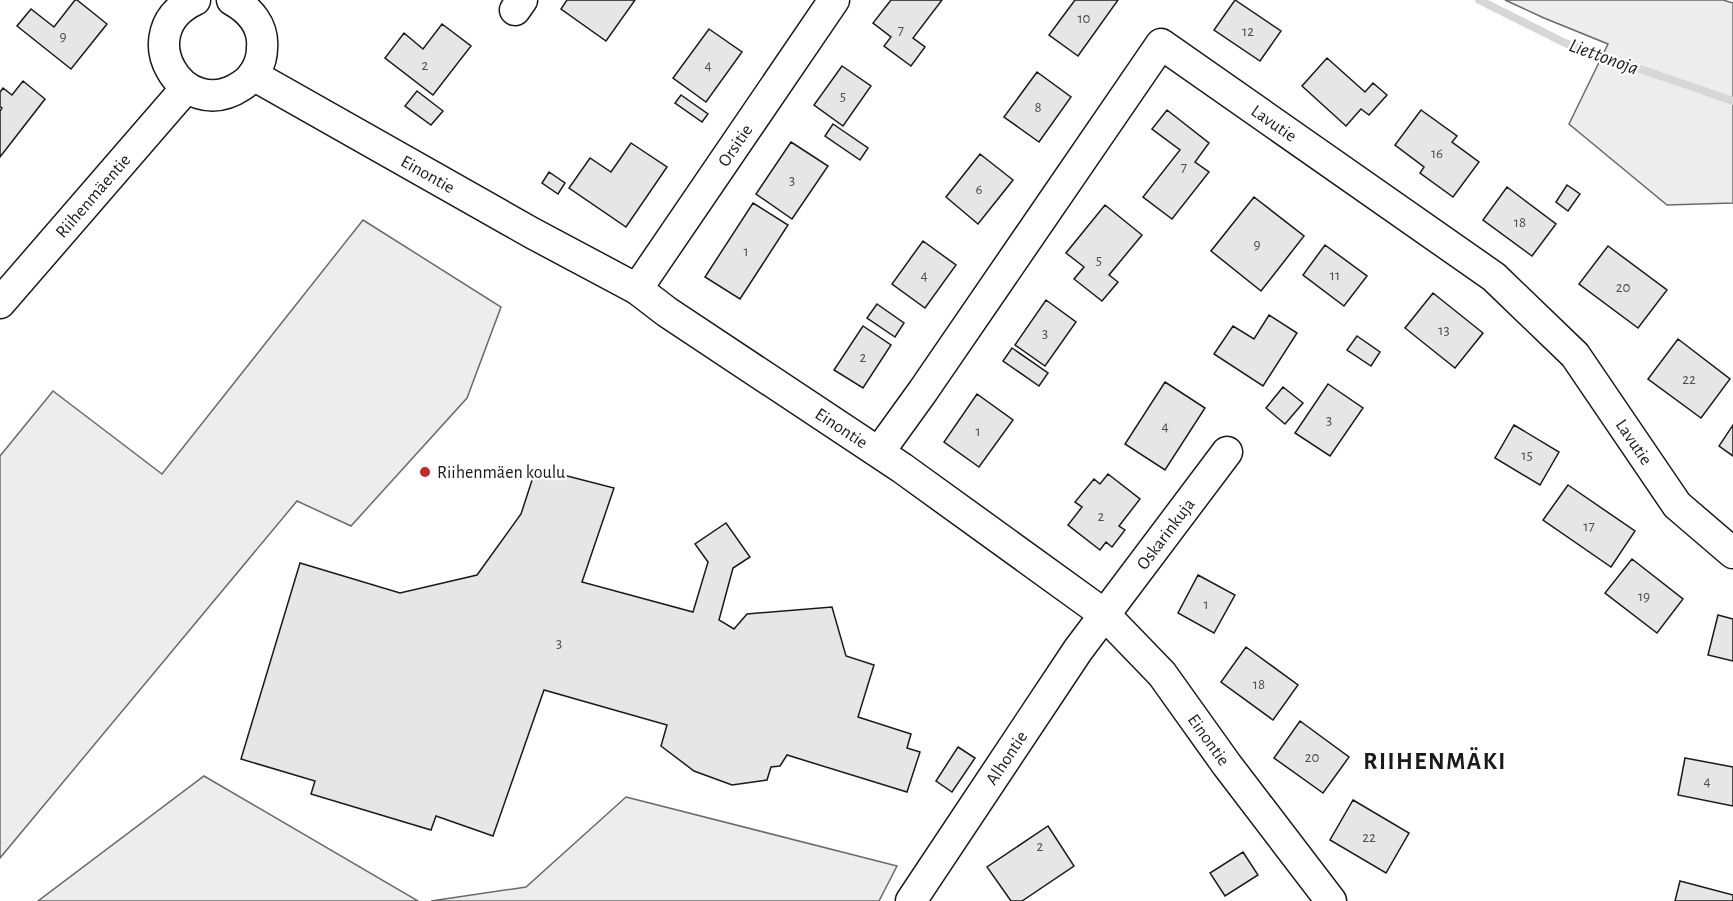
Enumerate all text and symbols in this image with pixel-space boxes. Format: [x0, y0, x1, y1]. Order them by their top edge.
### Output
house number: 10 [1077, 11, 1091, 26]
house number: 7 [898, 23, 904, 38]
house number: 12 [1242, 24, 1254, 39]
house number: 9 [59, 29, 67, 44]
water label: Liettonoja [1566, 35, 1641, 79]
house number: 2 [422, 58, 429, 73]
house number: 4 [704, 58, 712, 73]
house number: 5 [840, 89, 846, 104]
house number: 8 [1034, 100, 1042, 115]
street label: Lavutie [1248, 102, 1299, 146]
street label: Orsitie [715, 121, 756, 170]
house number: 16 [1431, 146, 1443, 161]
street label: Riihenmäentie [53, 151, 135, 242]
street label: Einontie [397, 153, 457, 197]
house number: 7 [1181, 160, 1187, 175]
house number: 3 [789, 173, 795, 188]
house number: 6 [975, 182, 983, 197]
house number: 18 [1514, 215, 1526, 230]
house number: 9 [1253, 237, 1261, 252]
house number: 1 [743, 244, 749, 259]
house number: 5 [1096, 253, 1102, 268]
house number: 4 [920, 268, 928, 283]
house number: 11 [1330, 268, 1340, 283]
house number: 20 [1616, 280, 1630, 295]
house number: 13 [1438, 323, 1450, 338]
house number: 3 [1042, 326, 1048, 341]
house number: 2 [860, 350, 867, 365]
house number: 22 [1682, 372, 1696, 387]
street label: Einontie [812, 405, 870, 452]
house number: 3 [1326, 413, 1332, 428]
street label: Lavutie [1612, 416, 1655, 469]
house number: 4 [1161, 419, 1169, 434]
house number: 1 [975, 424, 981, 439]
house number: 15 [1521, 448, 1533, 463]
place label: Riihenmäen koulu [437, 464, 565, 482]
marker: Riihenmäen koulu [418, 465, 432, 479]
street label: Oskarinkuja [1134, 495, 1199, 573]
house number: 2 [1098, 509, 1105, 524]
house number: 17 [1583, 519, 1595, 534]
house number: 19 [1638, 589, 1650, 604]
house number: 1 [1203, 597, 1209, 612]
house number: 3 [556, 636, 562, 651]
house number: 18 [1253, 677, 1265, 692]
street label: Einontie [1184, 711, 1233, 769]
street label: Alhontie [983, 728, 1031, 789]
district label: RIIHENMÄKI [1363, 747, 1507, 774]
house number: 20 [1305, 750, 1319, 765]
house number: 4 [1703, 774, 1711, 789]
house number: 22 [1362, 830, 1376, 845]
house number: 2 [1037, 839, 1044, 854]

